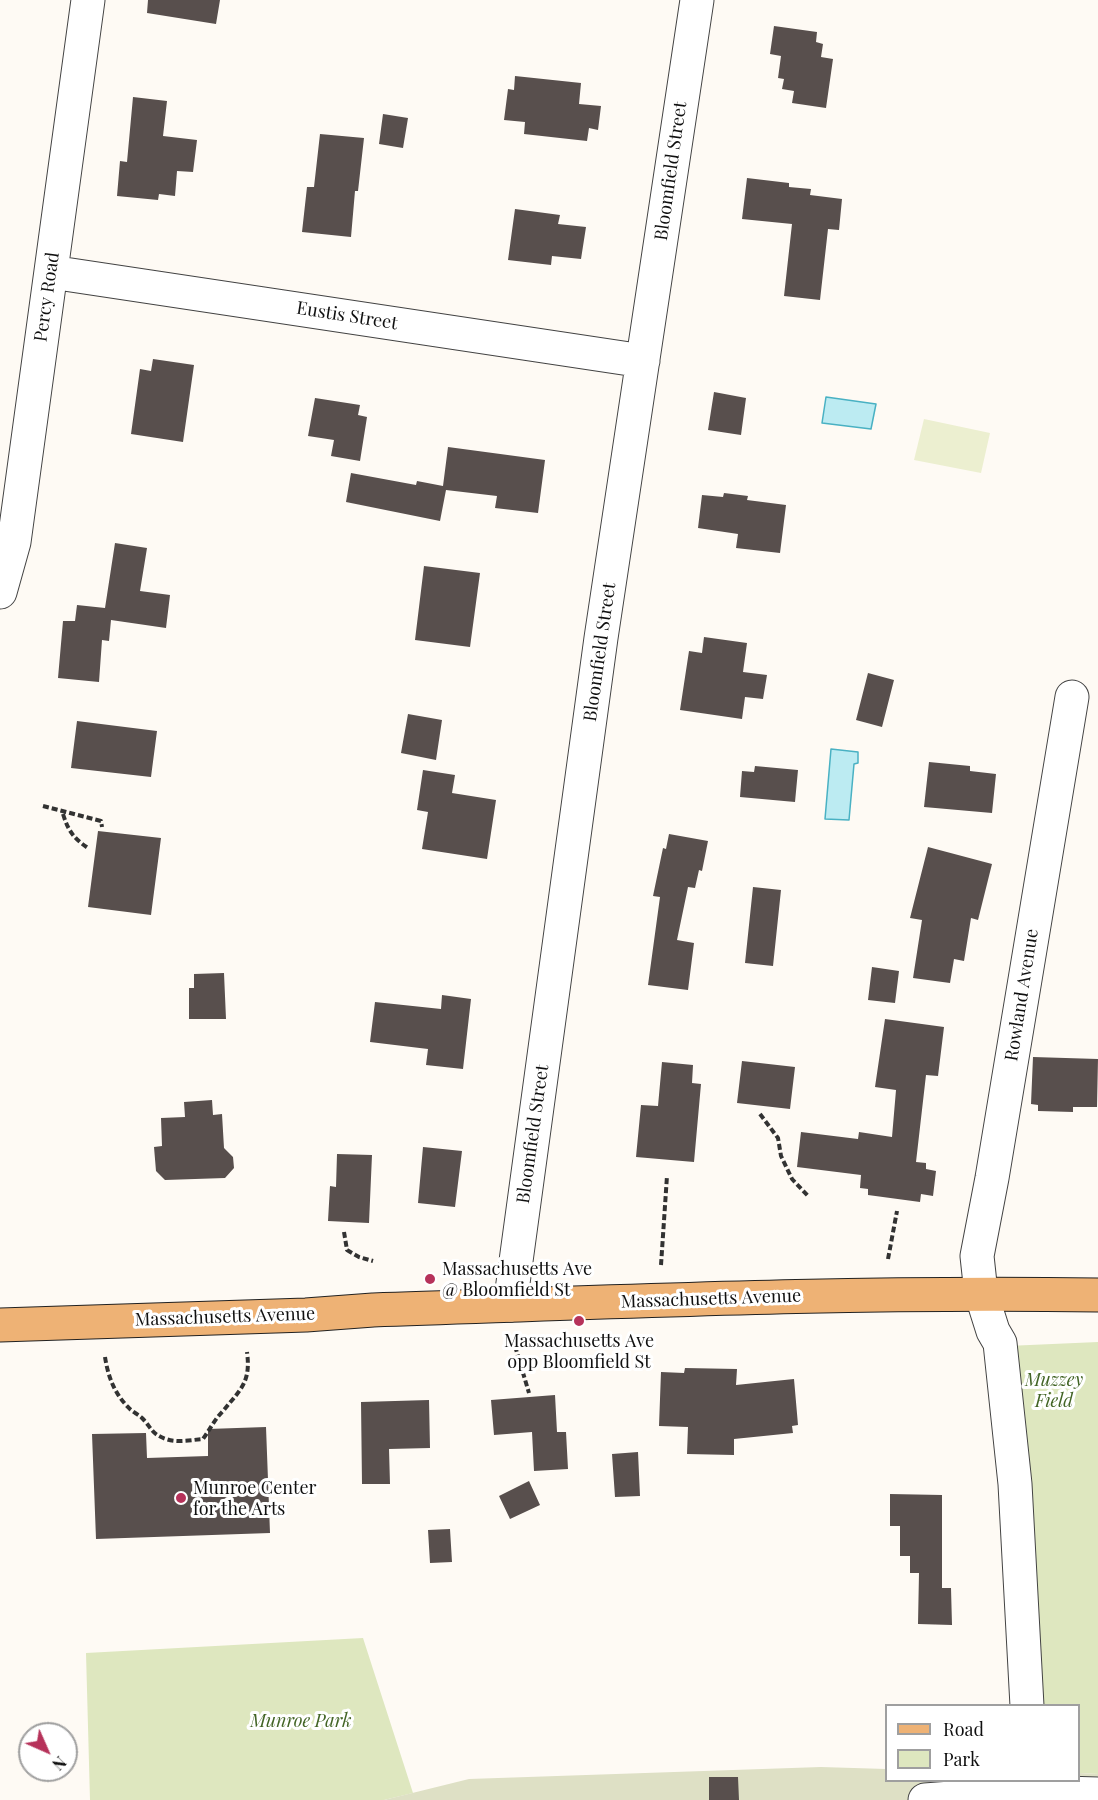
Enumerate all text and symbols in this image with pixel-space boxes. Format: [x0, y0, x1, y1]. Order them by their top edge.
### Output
street label: Bloomfield Street [651, 100, 691, 242]
street label: Percy Road [30, 251, 64, 343]
street label: Eustis Street [295, 297, 399, 335]
street label: Bloomfield Street [580, 581, 620, 723]
street label: Rowland Avenue [1001, 927, 1043, 1063]
street label: Bloomfield Street [513, 1063, 553, 1205]
place label: Massachusetts Ave @ Bloomfield St [442, 1258, 592, 1300]
marker: Massachusetts Ave @ Bloomfield St [423, 1272, 437, 1286]
street label: Massachusetts Avenue [620, 1285, 802, 1313]
street label: Massachusetts Avenue [134, 1303, 316, 1331]
marker: Massachusetts Ave opp Bloomfield St [572, 1314, 586, 1328]
place label: Massachusetts Ave opp Bloomfield St [504, 1330, 654, 1372]
park label: Muzzey Field [1025, 1369, 1083, 1412]
place label: Munroe Center for the Arts [193, 1477, 317, 1520]
marker: Munroe Center for the Arts [174, 1491, 188, 1505]
legend [885, 1704, 1080, 1782]
park label: Munroe Park [250, 1710, 352, 1732]
text: Road [943, 1717, 984, 1741]
north arrow [18, 1722, 78, 1782]
text: Park [943, 1747, 980, 1771]
text: N [48, 1752, 71, 1775]

